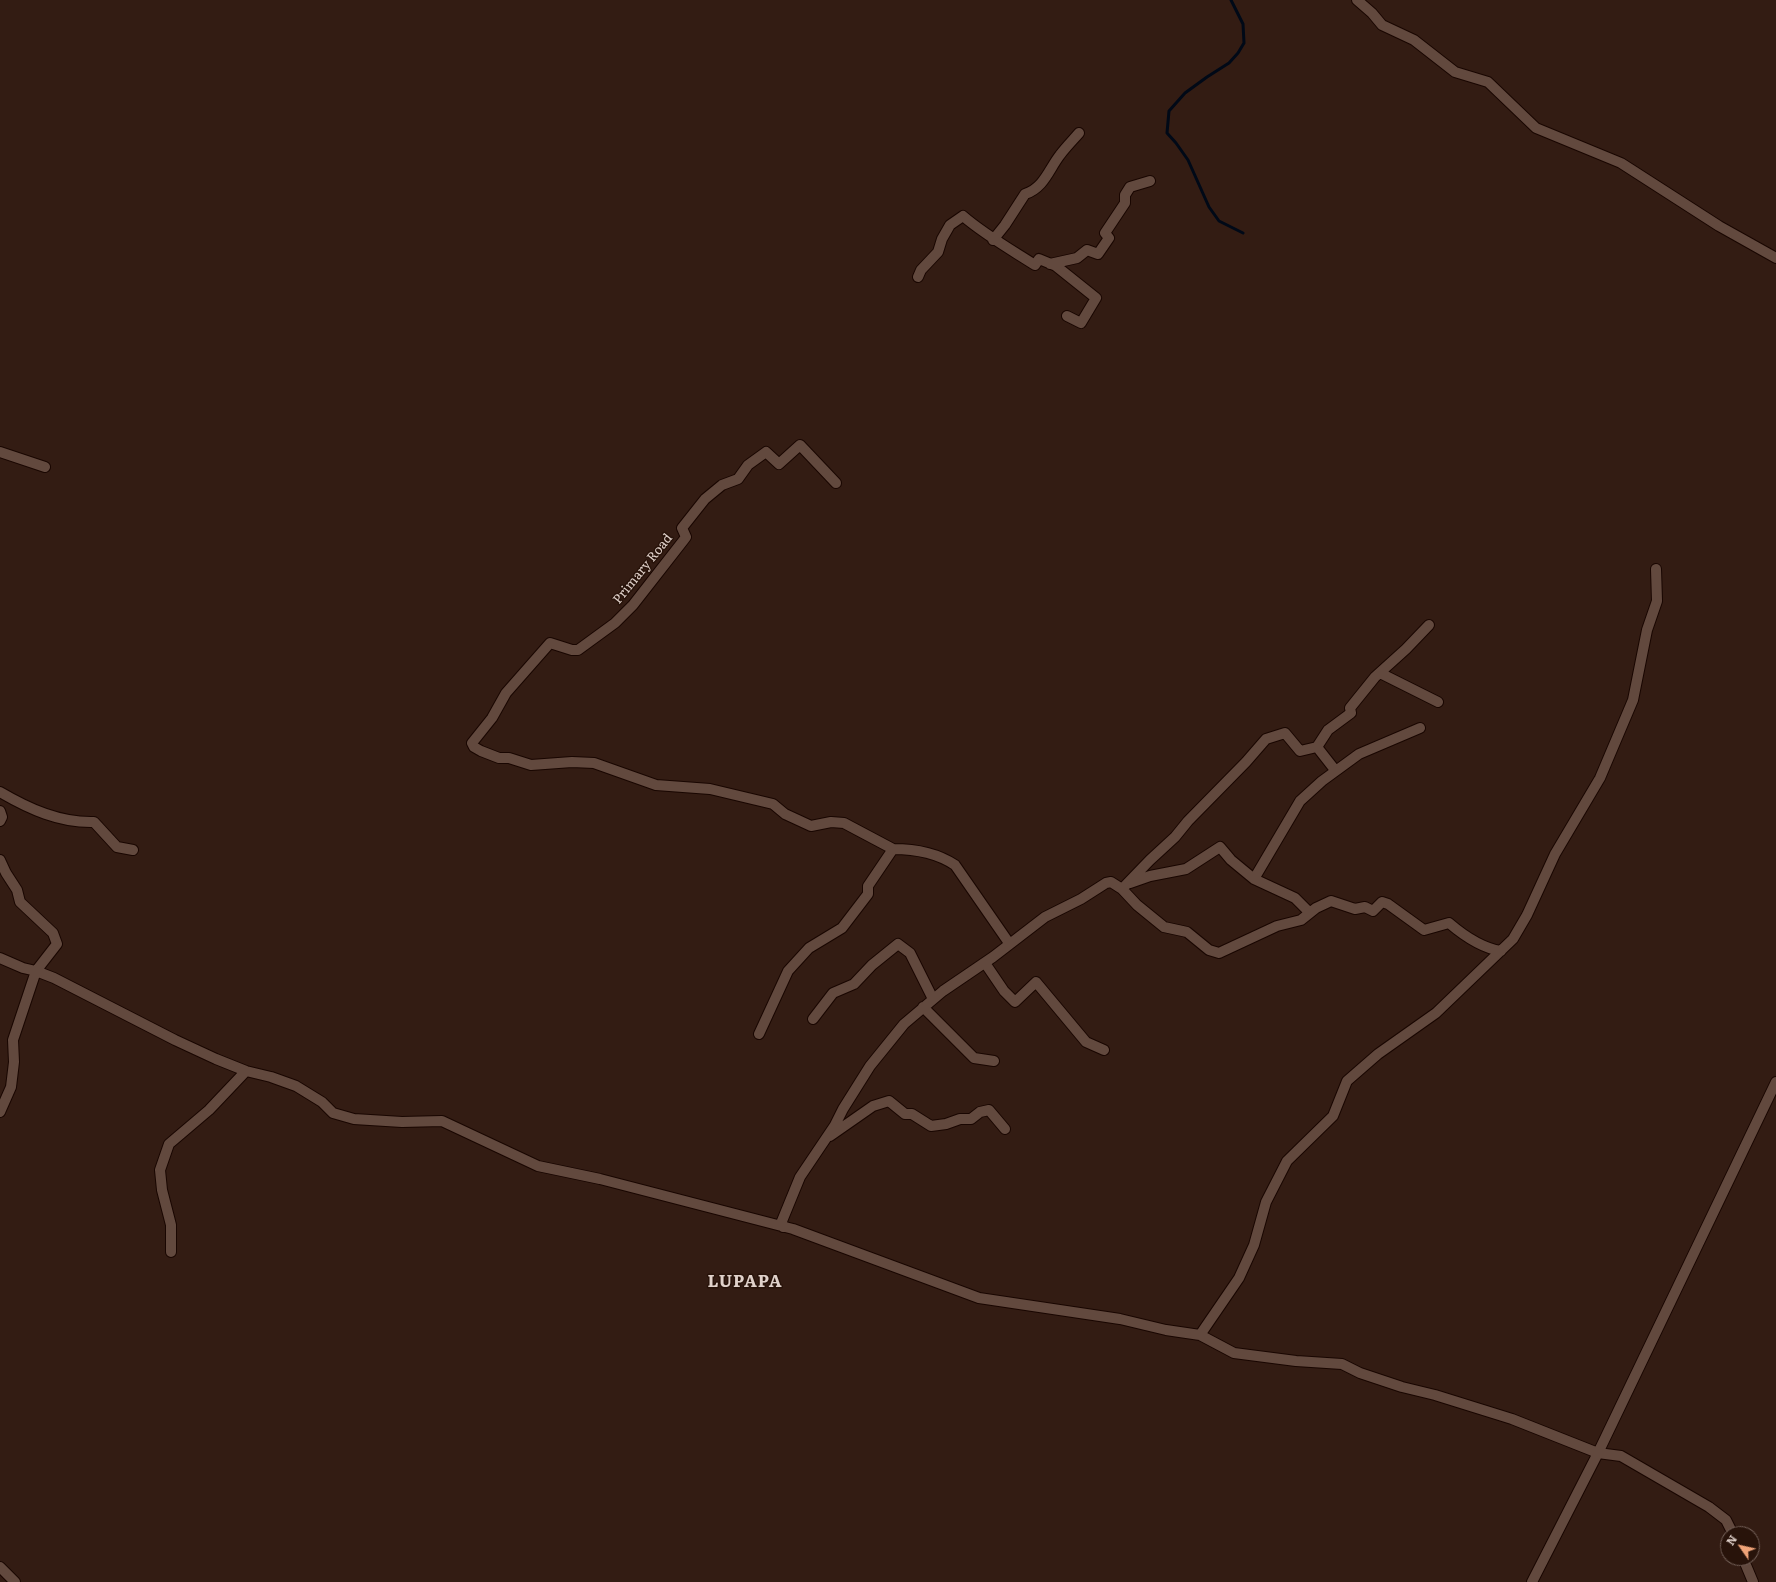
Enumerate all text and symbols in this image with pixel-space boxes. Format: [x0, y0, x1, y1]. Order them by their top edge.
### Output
street label: Primary Road [610, 531, 676, 607]
district label: LUPAPA [707, 1272, 783, 1292]
north arrow [1720, 1526, 1760, 1566]
text: N [1722, 1532, 1740, 1548]

